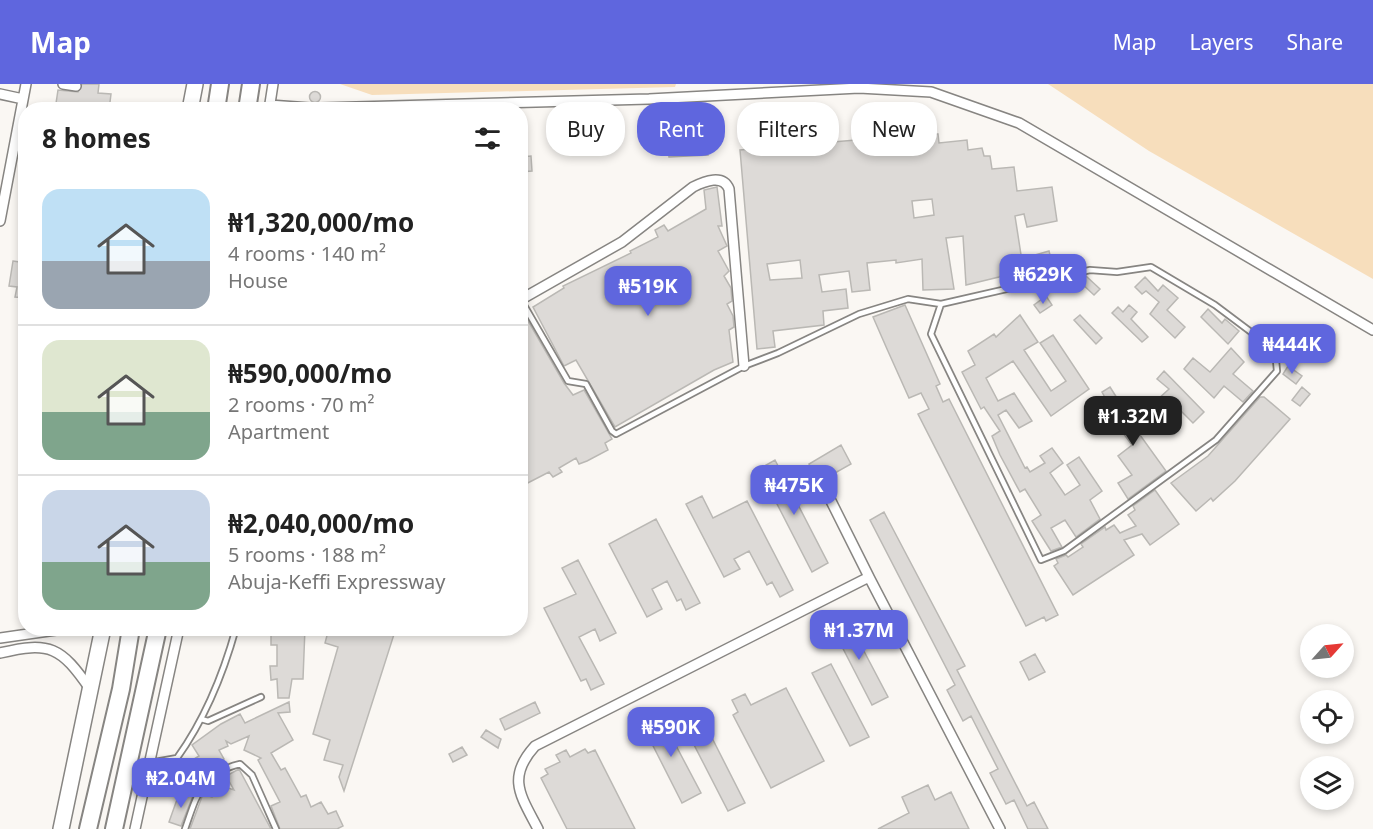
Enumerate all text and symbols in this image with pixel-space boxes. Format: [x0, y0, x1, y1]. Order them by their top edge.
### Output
text: Map [30, 23, 91, 61]
text: Map [1113, 28, 1157, 56]
text: Layers [1190, 28, 1254, 56]
text: Share [1287, 28, 1343, 56]
chip: Buy [546, 102, 625, 156]
chip: Rent [637, 102, 725, 156]
chip: Filters [737, 102, 839, 156]
chip: New [851, 102, 937, 156]
text: 8 homes [42, 120, 151, 156]
icon: filters [471, 122, 504, 155]
text: ₦1,320,000/mo [228, 204, 414, 240]
icon: home [90, 213, 162, 285]
text: 4 rooms · 140 m² [228, 240, 386, 267]
pin: ₦629K [1001, 254, 1085, 305]
text: ₦629K [1013, 260, 1073, 287]
pin: ₦519K [606, 266, 690, 317]
text: House [228, 267, 288, 294]
text: ₦519K [618, 272, 678, 299]
pin: ₦444K [1250, 324, 1334, 375]
text: ₦444K [1262, 330, 1322, 357]
text: ₦590,000/mo [228, 355, 392, 391]
icon: home [90, 364, 162, 436]
text: 2 rooms · 70 m² [228, 391, 375, 418]
pin: ₦1.32M [1084, 396, 1182, 447]
text: ₦1.32M [1098, 402, 1168, 429]
text: Apartment [228, 418, 329, 445]
pin: ₦475K [752, 465, 836, 516]
text: ₦475K [764, 471, 824, 498]
text: ₦2,040,000/mo [228, 505, 414, 541]
icon: home [90, 514, 162, 586]
text: 5 rooms · 188 m² [228, 541, 386, 568]
text: Abuja-Keffi Expressway [228, 568, 445, 595]
pin: ₦1.37M [810, 610, 908, 661]
text: ₦1.37M [824, 616, 894, 643]
north arrow [1300, 624, 1354, 678]
map controls [1300, 624, 1354, 810]
button: locate [1300, 690, 1354, 744]
pin: ₦590K [629, 707, 713, 758]
text: ₦590K [641, 713, 701, 740]
button: layers [1300, 756, 1354, 810]
pin: ₦2.04M [132, 758, 230, 809]
text: ₦2.04M [146, 764, 216, 791]

